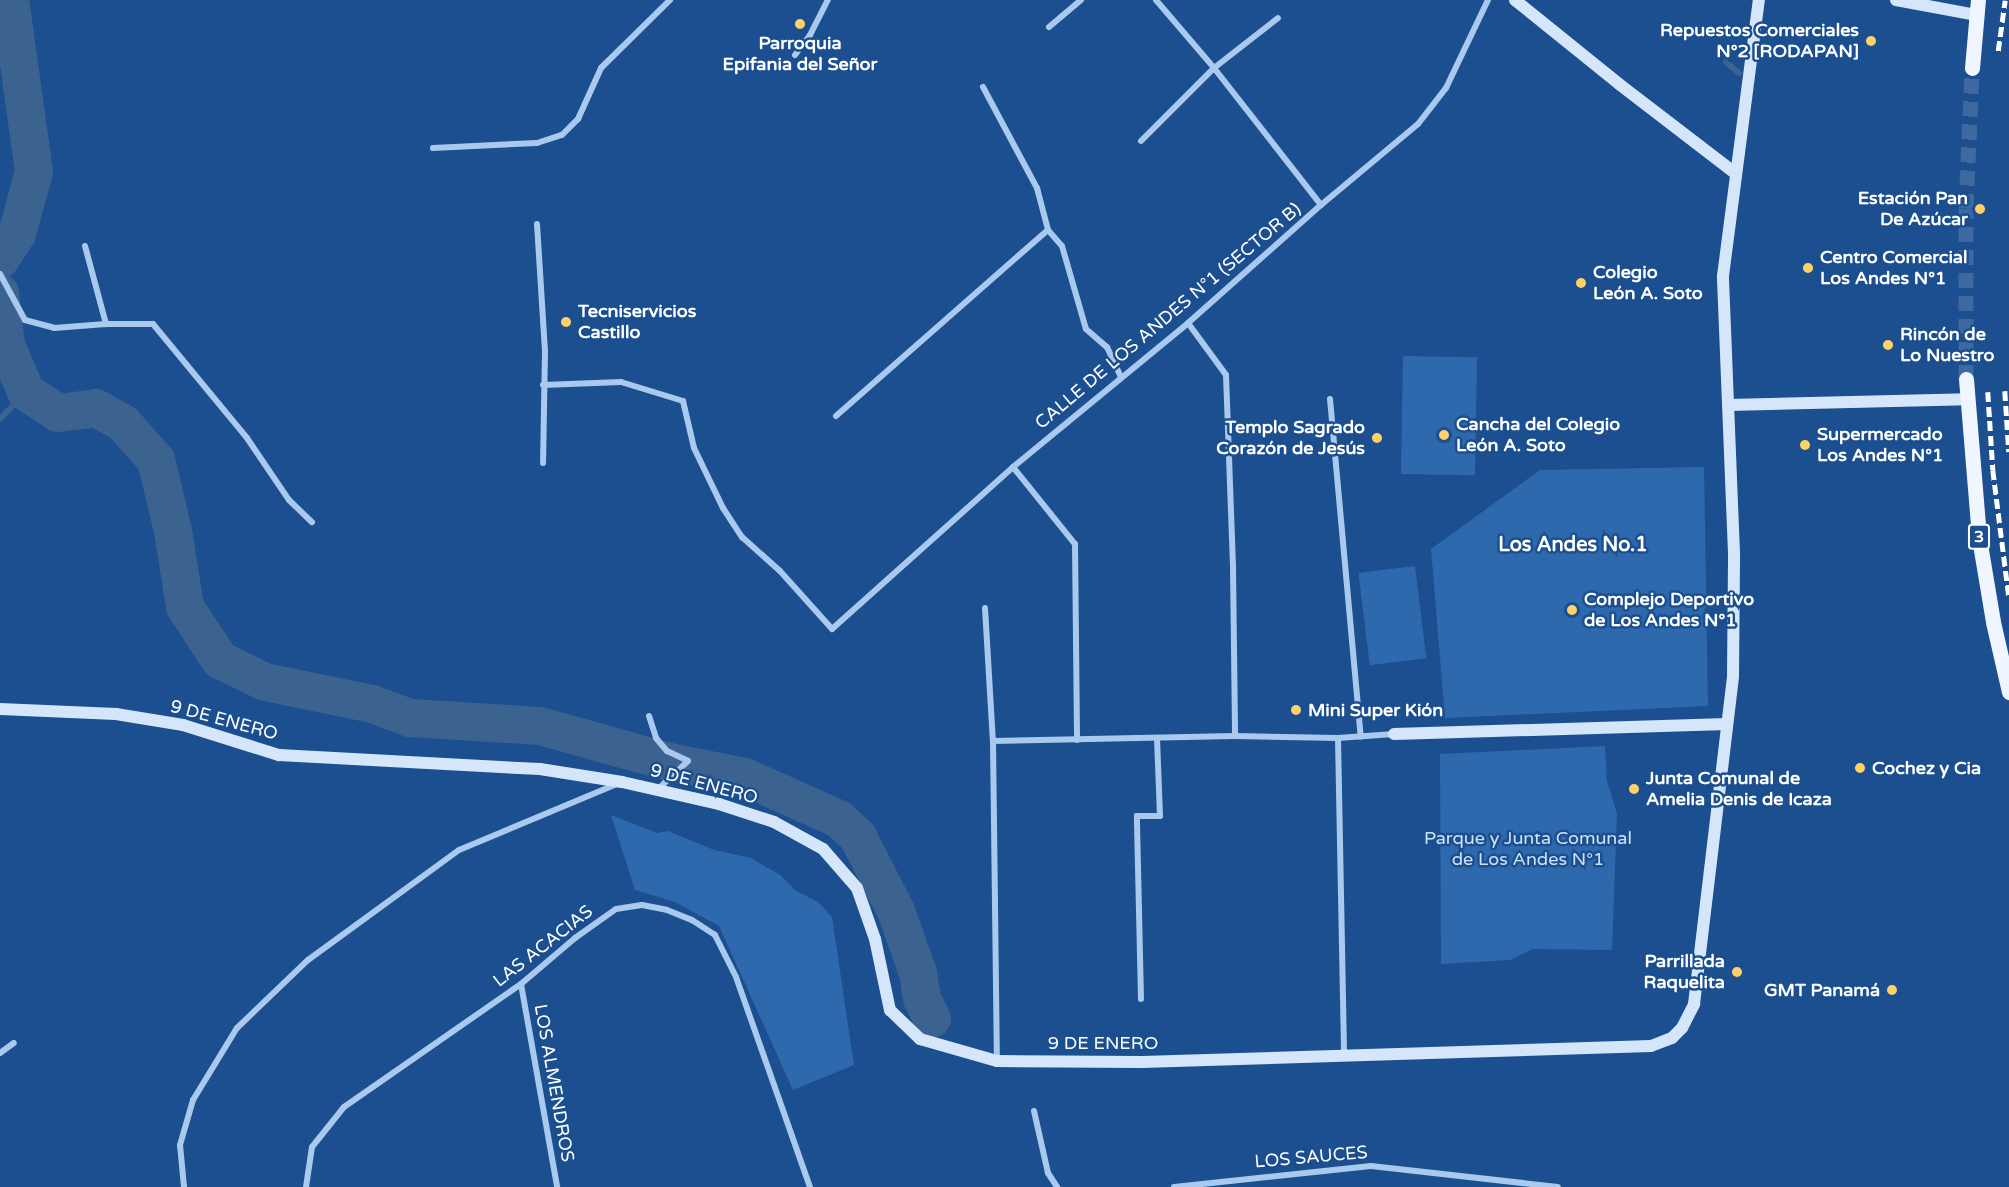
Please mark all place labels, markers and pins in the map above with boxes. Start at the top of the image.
marker: Parroquia Epifania del Señor [793,17,807,31]
place label: Repuestos Comerciales N°2 [RODAPAN] [1660,20,1859,63]
place label: Parroquia Epifania del Señor [723,33,877,76]
marker: Repuestos Comerciales N°2 [RODAPAN] [1864,34,1878,48]
place label: Estación Pan De Azúcar [1858,188,1968,230]
marker: Estación Pan De Azúcar [1973,202,1987,216]
place label: Centro Comercial Los Andes N°1 [1820,247,1967,290]
marker: Centro Comercial Los Andes N°1 [1801,261,1815,275]
place label: Colegio León A. Soto [1593,262,1703,304]
marker: Colegio León A. Soto [1574,276,1588,290]
place label: Tecniservicios Castillo [578,301,696,344]
marker: Tecniservicios Castillo [559,315,573,329]
place label: Rincón de Lo Nuestro [1900,324,1994,366]
marker: Rincón de Lo Nuestro [1881,338,1895,352]
place label: Cancha del Colegio León A. Soto [1456,414,1620,456]
place label: Templo Sagrado Corazón de Jesús [1216,417,1365,460]
place label: Supermercado Los Andes N°1 [1817,424,1943,466]
marker: Cancha del Colegio León A. Soto [1437,428,1451,442]
marker: Templo Sagrado Corazón de Jesús [1370,431,1384,445]
marker: Supermercado Los Andes N°1 [1798,438,1812,452]
place label: Complejo Deportivo de Los Andes N°1 [1584,589,1754,632]
marker: Complejo Deportivo de Los Andes N°1 [1565,603,1579,617]
place label: Mini Super Kión [1308,699,1443,721]
marker: Mini Super Kión [1289,703,1303,717]
place label: Cochez y Cia [1872,757,1981,779]
marker: Cochez y Cia [1853,761,1867,775]
place label: Junta Comunal de Amelia Denis de Icaza [1646,768,1832,810]
marker: Junta Comunal de Amelia Denis de Icaza [1627,782,1641,796]
place label: Parrillada Raquelita [1644,951,1725,994]
marker: Parrillada Raquelita [1730,965,1744,979]
place label: GMT Panamá [1764,979,1880,1001]
marker: GMT Panamá [1885,983,1899,997]

